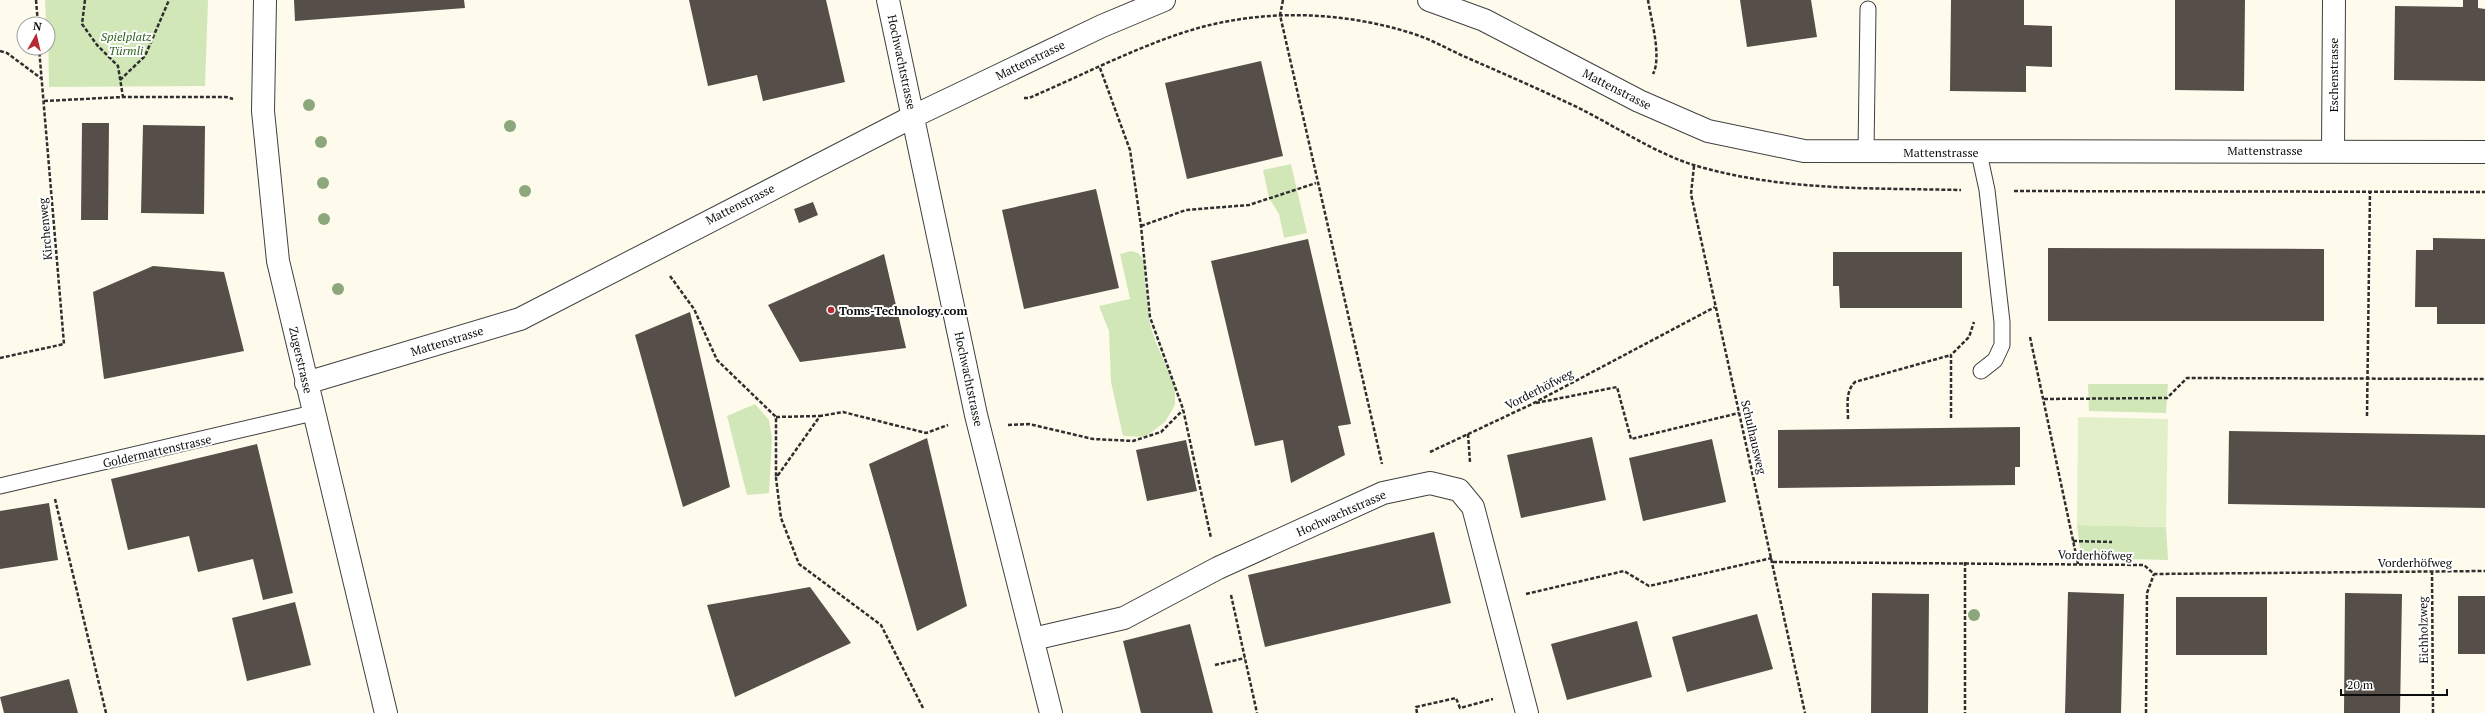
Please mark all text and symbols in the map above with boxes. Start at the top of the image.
street label: Hochwachtstrasse [885,13,919,111]
north arrow [16,16,56,56]
text: N [32,19,43,34]
park label: Spielplatz Türmli [101,29,152,58]
street label: Mattenstrasse [993,37,1067,83]
street label: Eschenstrasse [2326,38,2341,112]
street label: Mattenstrasse [1580,65,1654,113]
street label: Mattenstrasse [2227,143,2303,158]
street label: Mattenstrasse [1903,145,1979,160]
street label: Mattenstrasse [703,180,777,228]
street label: Kirchenweg [35,196,55,261]
place label: Toms-Technology.com [839,303,968,318]
marker: Toms-Technology.com [826,305,836,315]
street label: Mattenstrasse [409,323,485,359]
street label: Zugerstrasse [286,325,316,395]
street label: Hochwachtstrasse [952,330,986,428]
street label: Vorderhöfweg [1502,365,1576,413]
street label: Schulhausweg [1738,398,1770,476]
street label: Goldermattenstrasse [101,431,213,471]
street label: Hochwachtstrasse [1294,486,1388,540]
street label: Vorderhöfweg [2058,547,2133,563]
street label: Vorderhöfweg [2378,555,2453,570]
street label: Eichholzweg [2415,596,2431,664]
scale bar [2341,671,2447,697]
text: 20 m [2347,677,2374,692]

